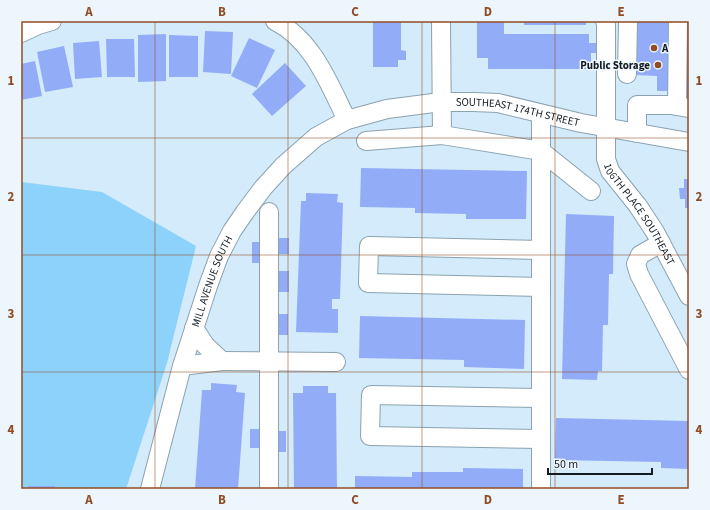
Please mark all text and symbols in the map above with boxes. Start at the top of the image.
text: A [84,3,93,21]
text: B [218,3,226,21]
text: C [351,3,359,21]
text: D [484,3,492,21]
text: E [617,3,625,21]
place label: A [661,41,669,56]
marker: A [649,43,659,53]
place label: Public Storage [580,58,650,73]
marker: Public Storage [653,60,663,70]
text: 1 [8,72,15,90]
text: 1 [696,72,703,90]
street label: SOUTHEAST 174TH STREET [456,95,581,130]
street label: 106TH PLACE SOUTHEAST [600,161,678,268]
text: 2 [8,188,15,206]
text: 2 [696,188,703,206]
street label: MILL AVENUE SOUTH [188,233,236,329]
text: 3 [8,305,15,323]
text: 3 [696,305,703,323]
text: 4 [8,421,15,439]
text: 4 [696,421,703,439]
scale bar [548,450,652,476]
text: 50 m [554,456,578,473]
text: A [84,491,93,509]
text: B [218,491,226,509]
text: C [351,491,359,509]
text: D [484,491,492,509]
text: E [617,491,625,509]

